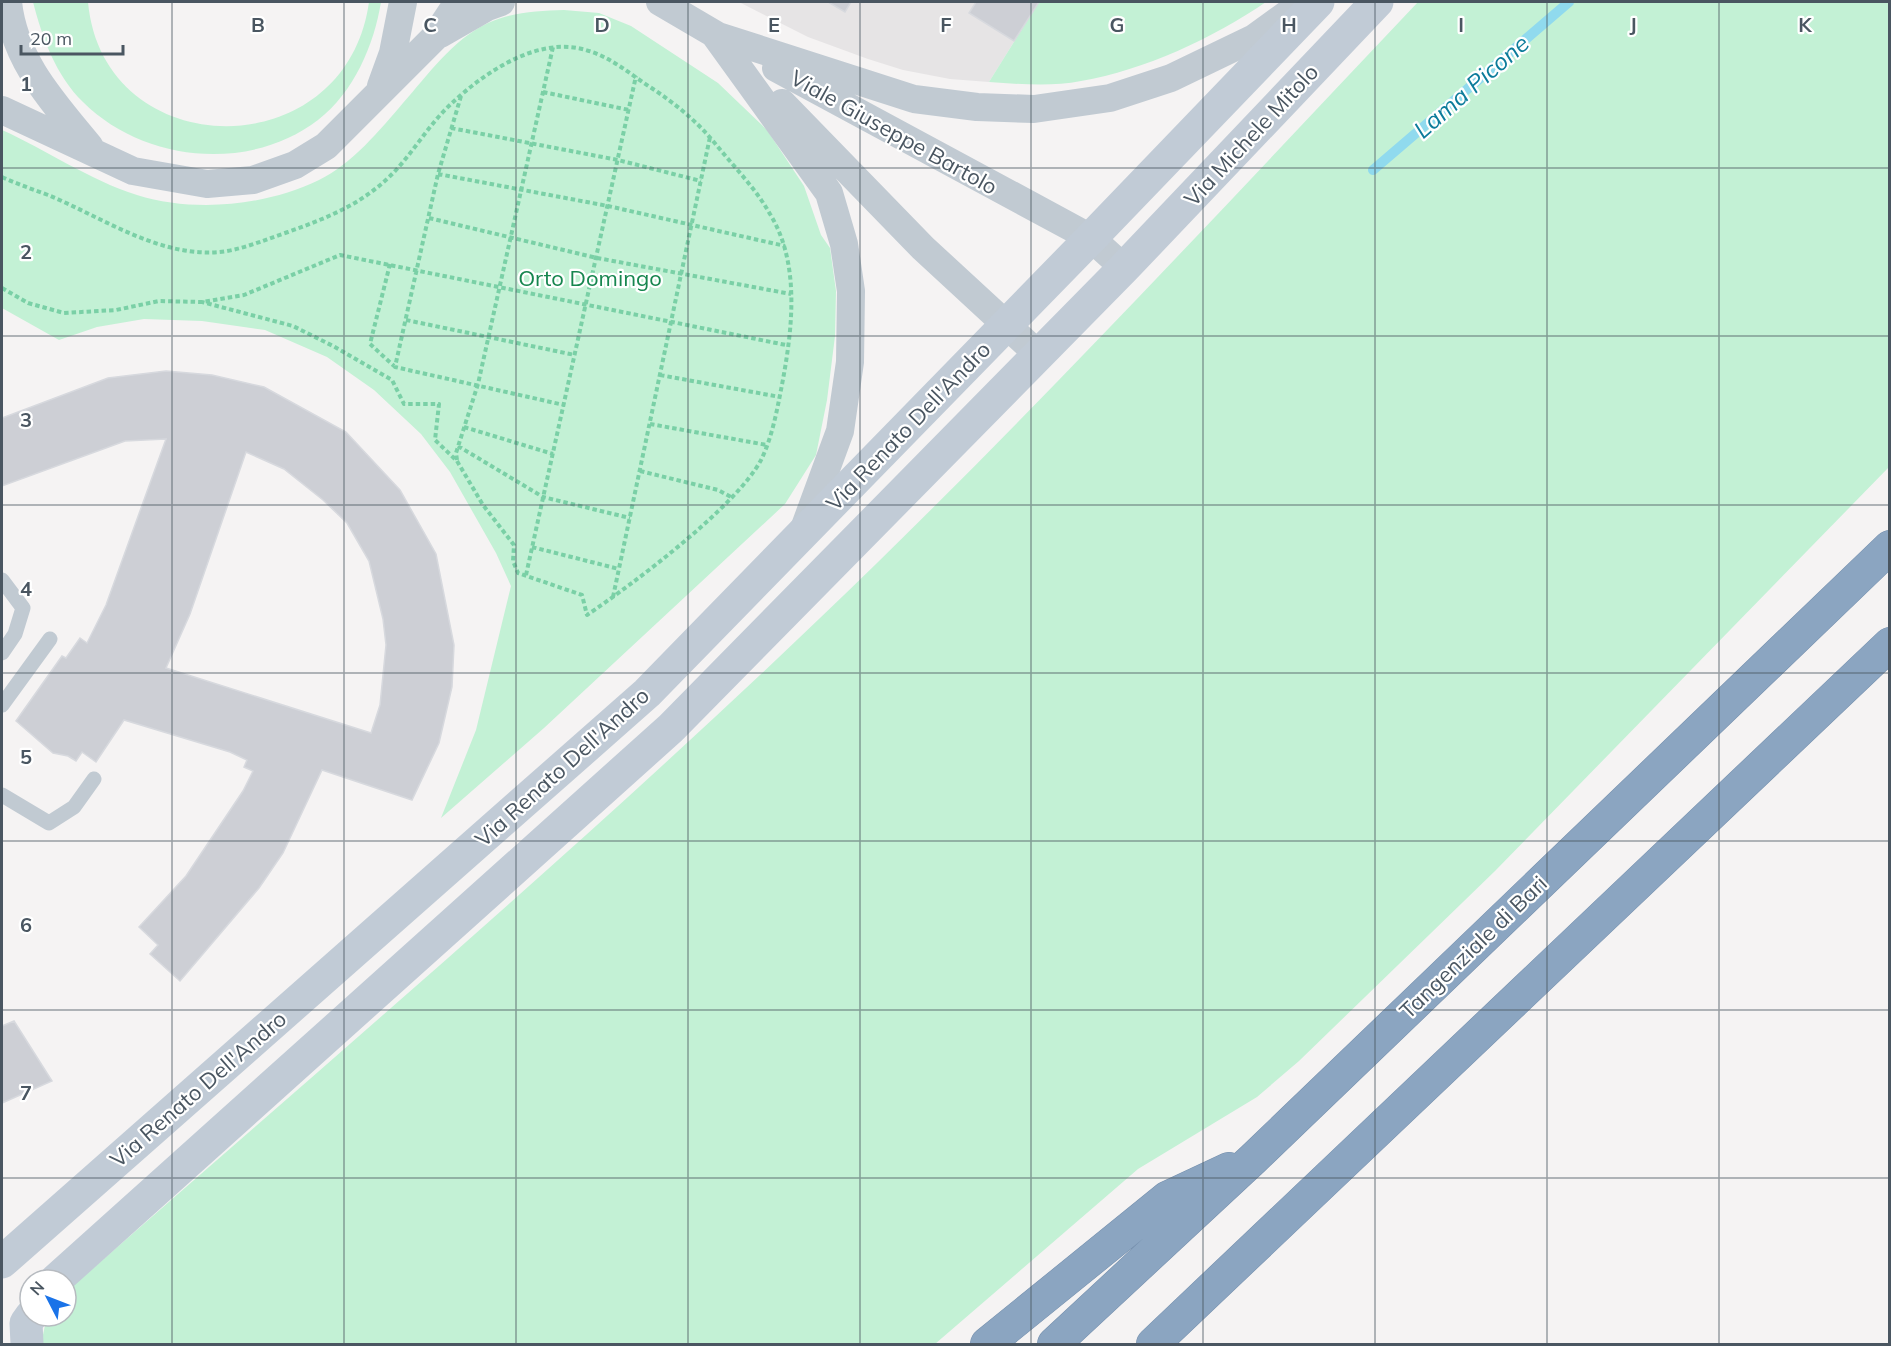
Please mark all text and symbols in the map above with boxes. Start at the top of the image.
text: B [251,12,265,37]
text: C [423,12,437,37]
text: D [594,12,610,37]
text: E [768,12,780,37]
text: F [940,12,952,37]
text: G [1110,12,1124,37]
text: H [1281,12,1297,37]
text: I [1458,12,1464,37]
text: J [1629,12,1637,37]
text: K [1798,12,1812,37]
scale bar [21,18,123,56]
text: 20 m [30,27,72,50]
water label: Lama Picone [1407,28,1535,144]
street label: Via Michele Mitolo [1178,58,1324,212]
street label: Viale Giuseppe Bartolo [786,63,1002,201]
text: 1 [20,71,32,96]
text: 2 [20,239,32,264]
park label: Orto Domingo [518,264,662,292]
street label: Via Renato Dell'Andro [820,335,996,517]
text: 3 [20,407,32,432]
text: 4 [20,576,32,601]
street label: Via Renato Dell'Andro [469,681,655,853]
text: 5 [20,744,32,769]
street label: Tangenziale di Bari [1393,869,1553,1025]
text: 6 [20,912,32,937]
street label: Via Renato Dell'Andro [104,1005,292,1173]
text: 7 [20,1080,32,1105]
north arrow [18,1268,78,1328]
text: N [25,1277,48,1299]

